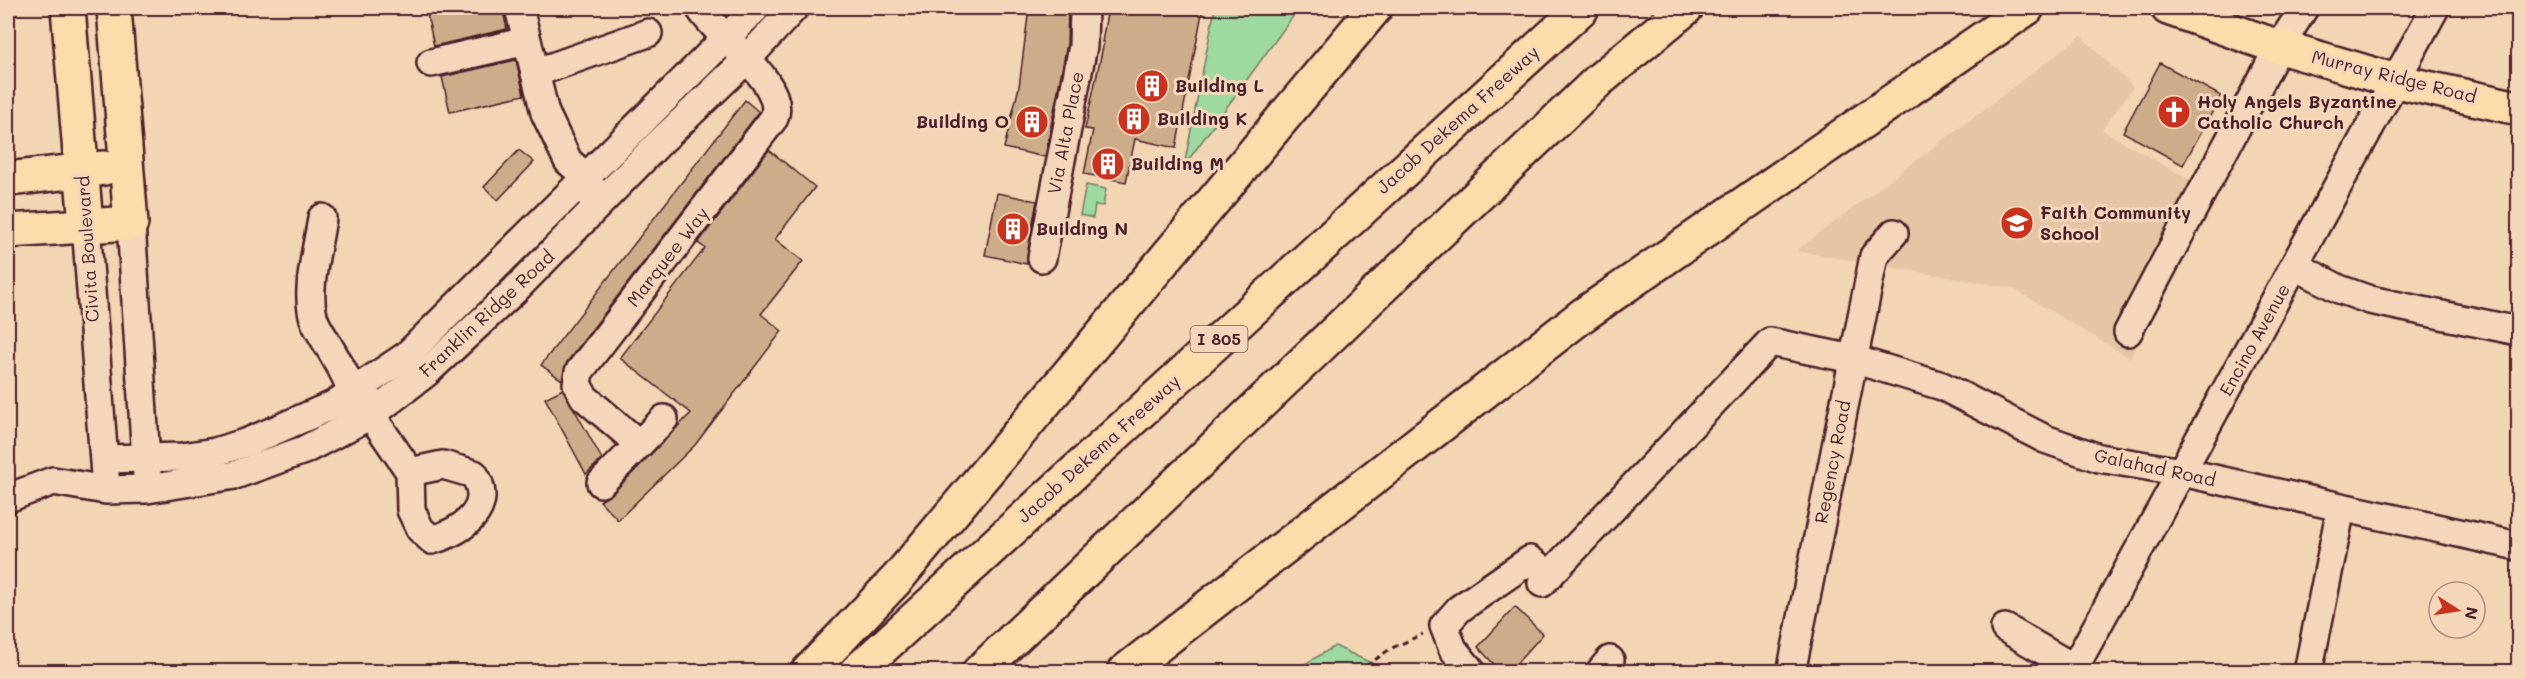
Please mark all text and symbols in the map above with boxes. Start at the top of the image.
street label: Jacob Dekema Freeway [1371,40,1544,199]
street label: Murray Ridge Road [2309,44,2479,108]
building icon: Building L [1134,68,1170,104]
street label: Via Alta Place [1041,69,1089,196]
place label: Building L [1175,73,1264,97]
place label: Holy Angels Byzantine Catholic Church [2197,89,2397,134]
church icon: Holy Angels Byzantine Catholic Church [2156,94,2192,130]
building icon: Building K [1116,101,1152,137]
building icon: Building O [1014,104,1050,140]
place label: Building K [1157,106,1247,130]
place label: Building O [916,109,1009,133]
building icon: Building M [1090,146,1126,182]
place label: Building M [1131,151,1224,175]
street label: Civita Boulevard [70,175,104,323]
place label: Faith Community School [2040,200,2191,245]
street label: Marquee Way [621,202,714,311]
school or university icon: Faith Community School [1999,205,2035,241]
building icon: Building N [995,211,1031,247]
place label: Building N [1036,216,1128,240]
street label: Franklin Ridge Road [414,244,559,382]
street label: Encino Avenue [2213,279,2295,400]
road number: I 805 [1190,326,1248,352]
street label: Jacob Dekema Freeway [1012,369,1185,528]
street label: Regency Road [1808,398,1856,525]
street label: Galahad Road [2092,442,2218,492]
north arrow [2427,580,2487,640]
text: N [2461,605,2484,621]

